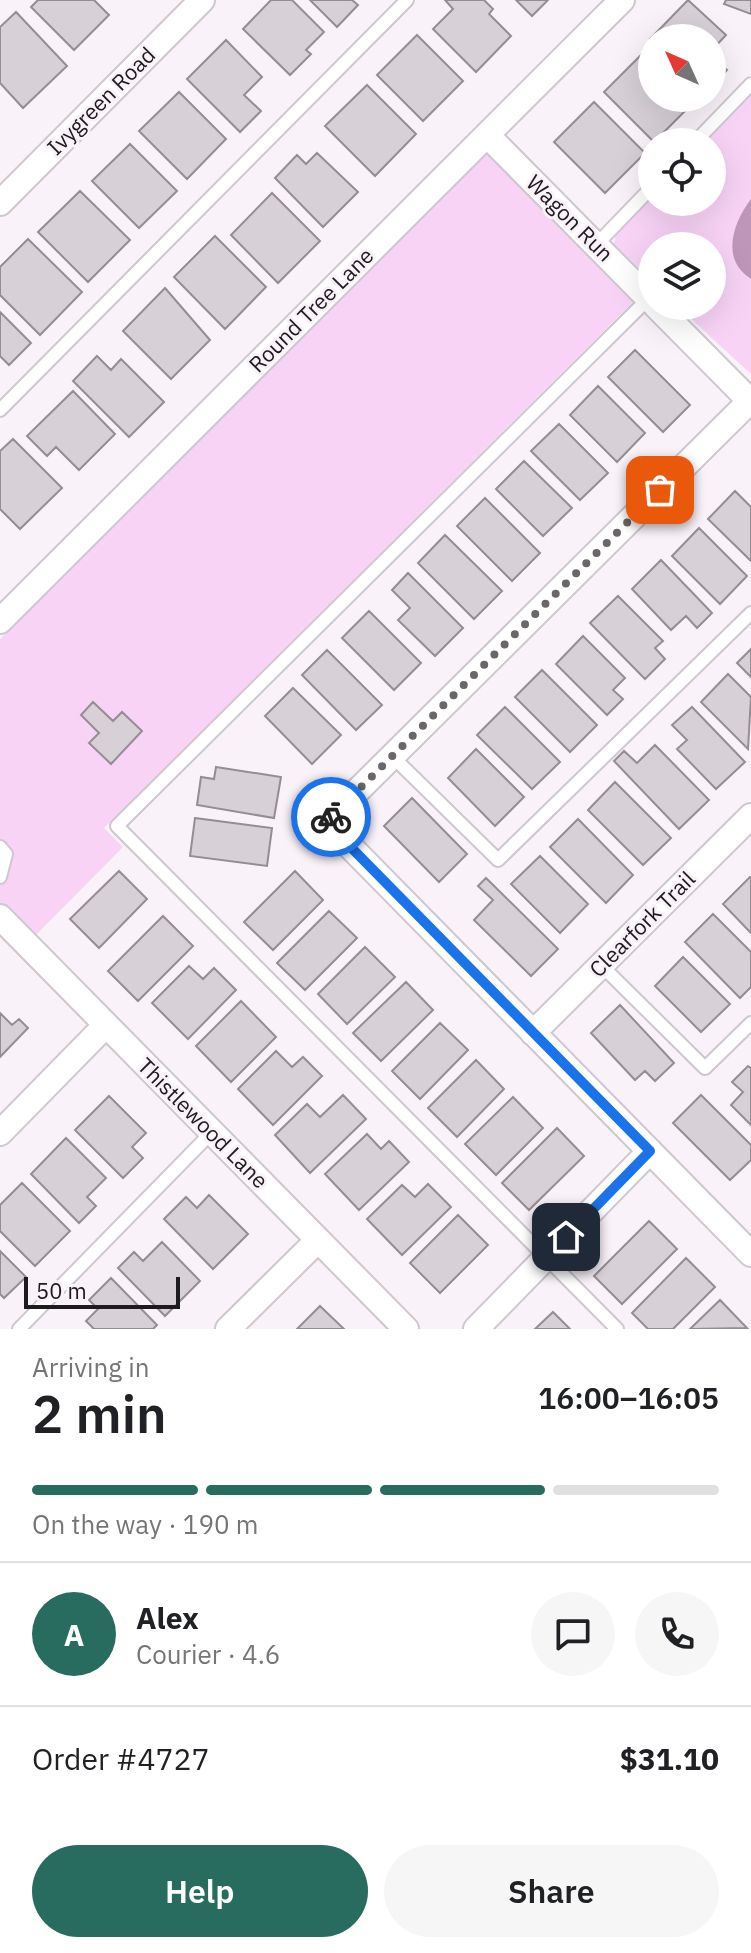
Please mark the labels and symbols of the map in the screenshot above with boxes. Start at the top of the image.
north arrow [638,24,726,112]
street label: Ivygreen Road [40,40,161,161]
street label: Wagon Run [521,168,620,267]
street label: Round Tree Lane [242,241,379,378]
pin [626,456,694,524]
courier [291,777,371,857]
street label: Clearfork Trail [582,864,701,983]
street label: Thistlewood Lane [132,1051,275,1194]
pin [532,1203,600,1271]
scale bar [24,1273,180,1309]

